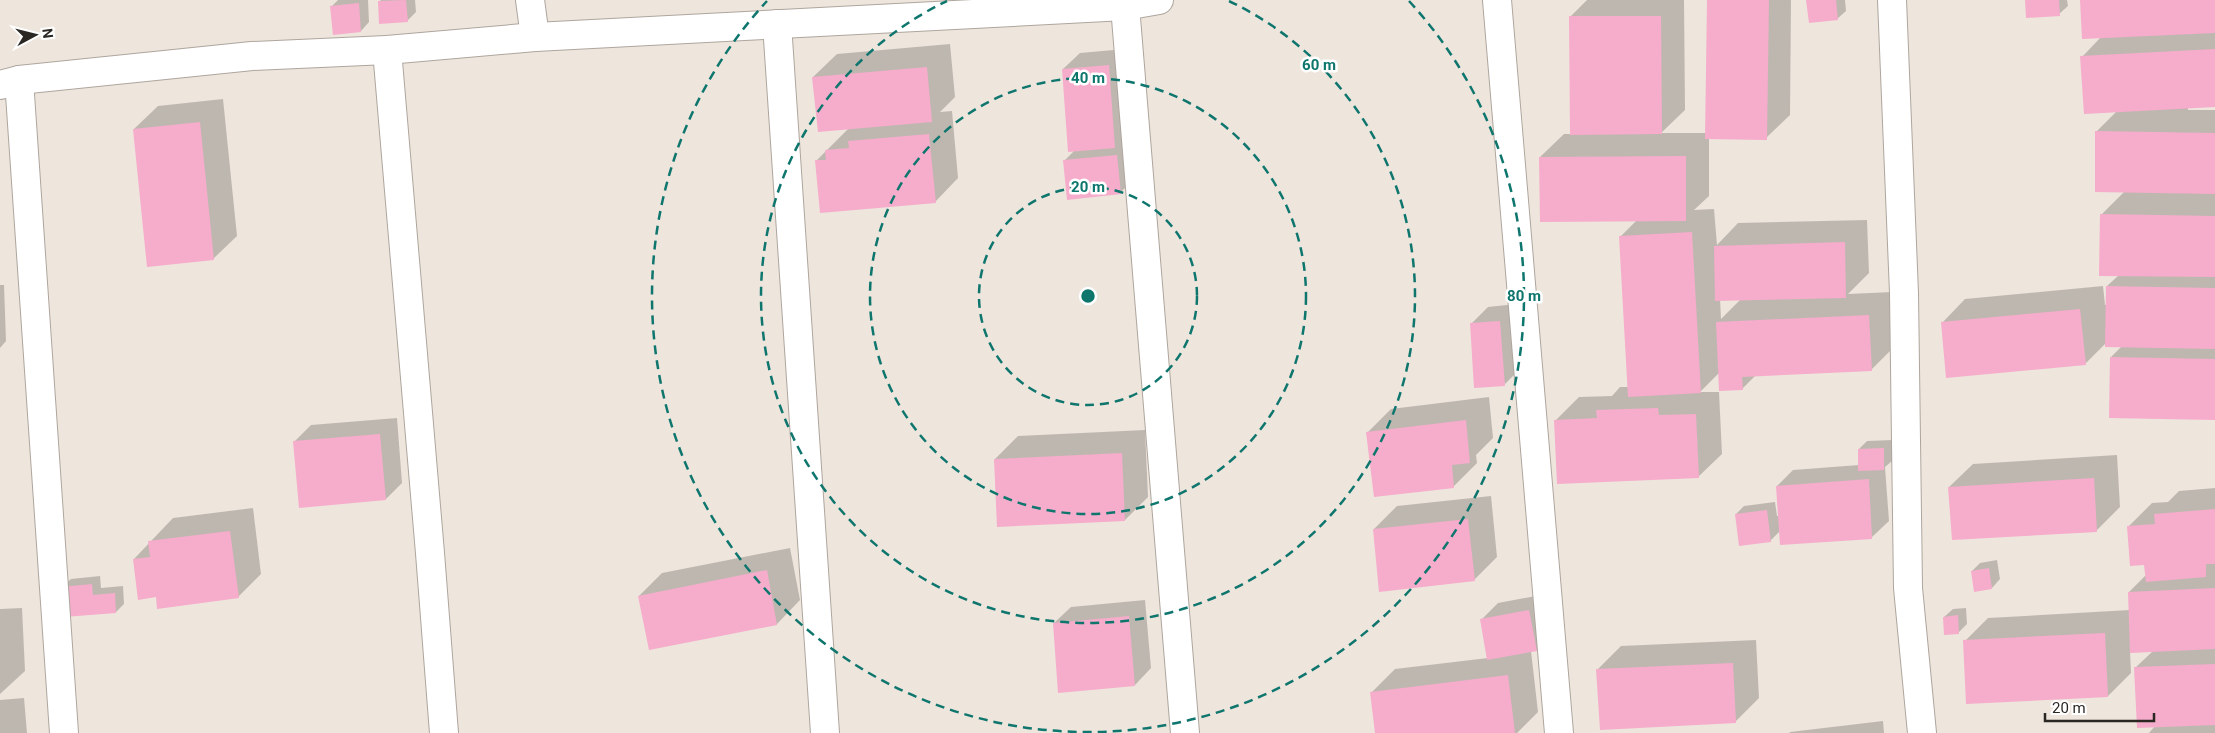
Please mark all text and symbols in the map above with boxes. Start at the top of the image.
north arrow [10,10,60,60]
text: N [39,28,56,39]
text: 60 m [1302,56,1336,74]
text: 40 m [1071,69,1105,87]
text: 20 m [1071,178,1105,196]
centre of rings [1079,287,1097,305]
text: 80 m [1507,287,1541,305]
scale bar [2045,690,2154,722]
text: 20 m [2052,699,2086,717]

